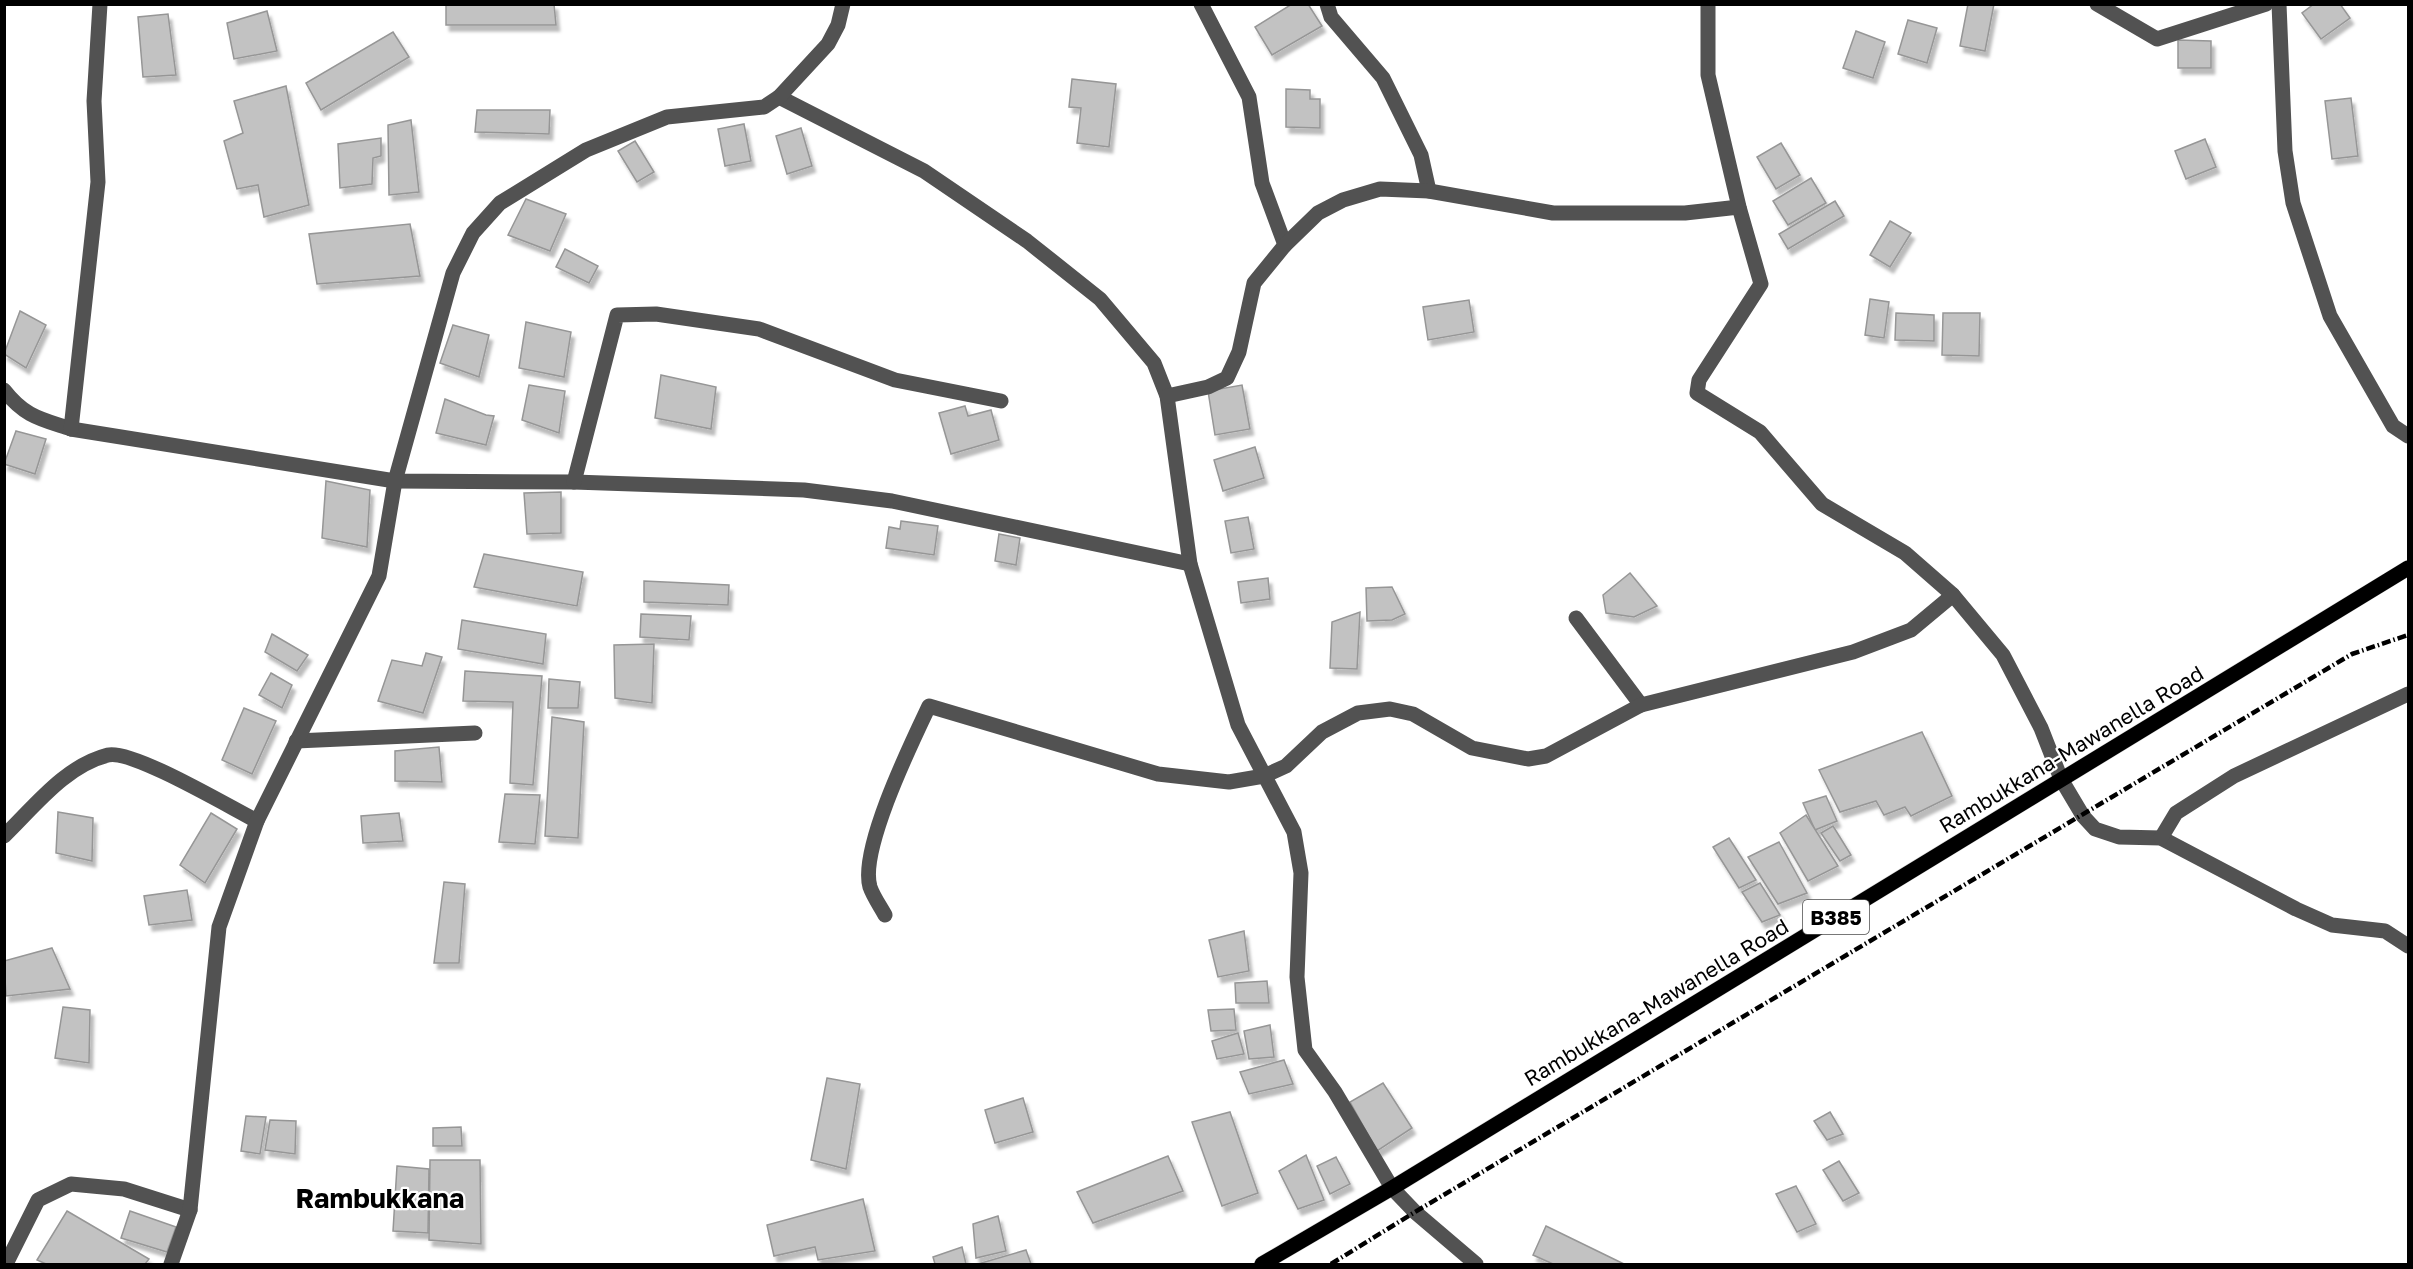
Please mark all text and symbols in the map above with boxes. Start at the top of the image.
street label: Rambukkana-Mawanella Road [1934,660,2208,838]
road number: B385 [1803,900,1869,934]
street label: Rambukkana-Mawanella Road [1519,913,1793,1091]
district label: Rambukkana [295,1182,465,1214]

